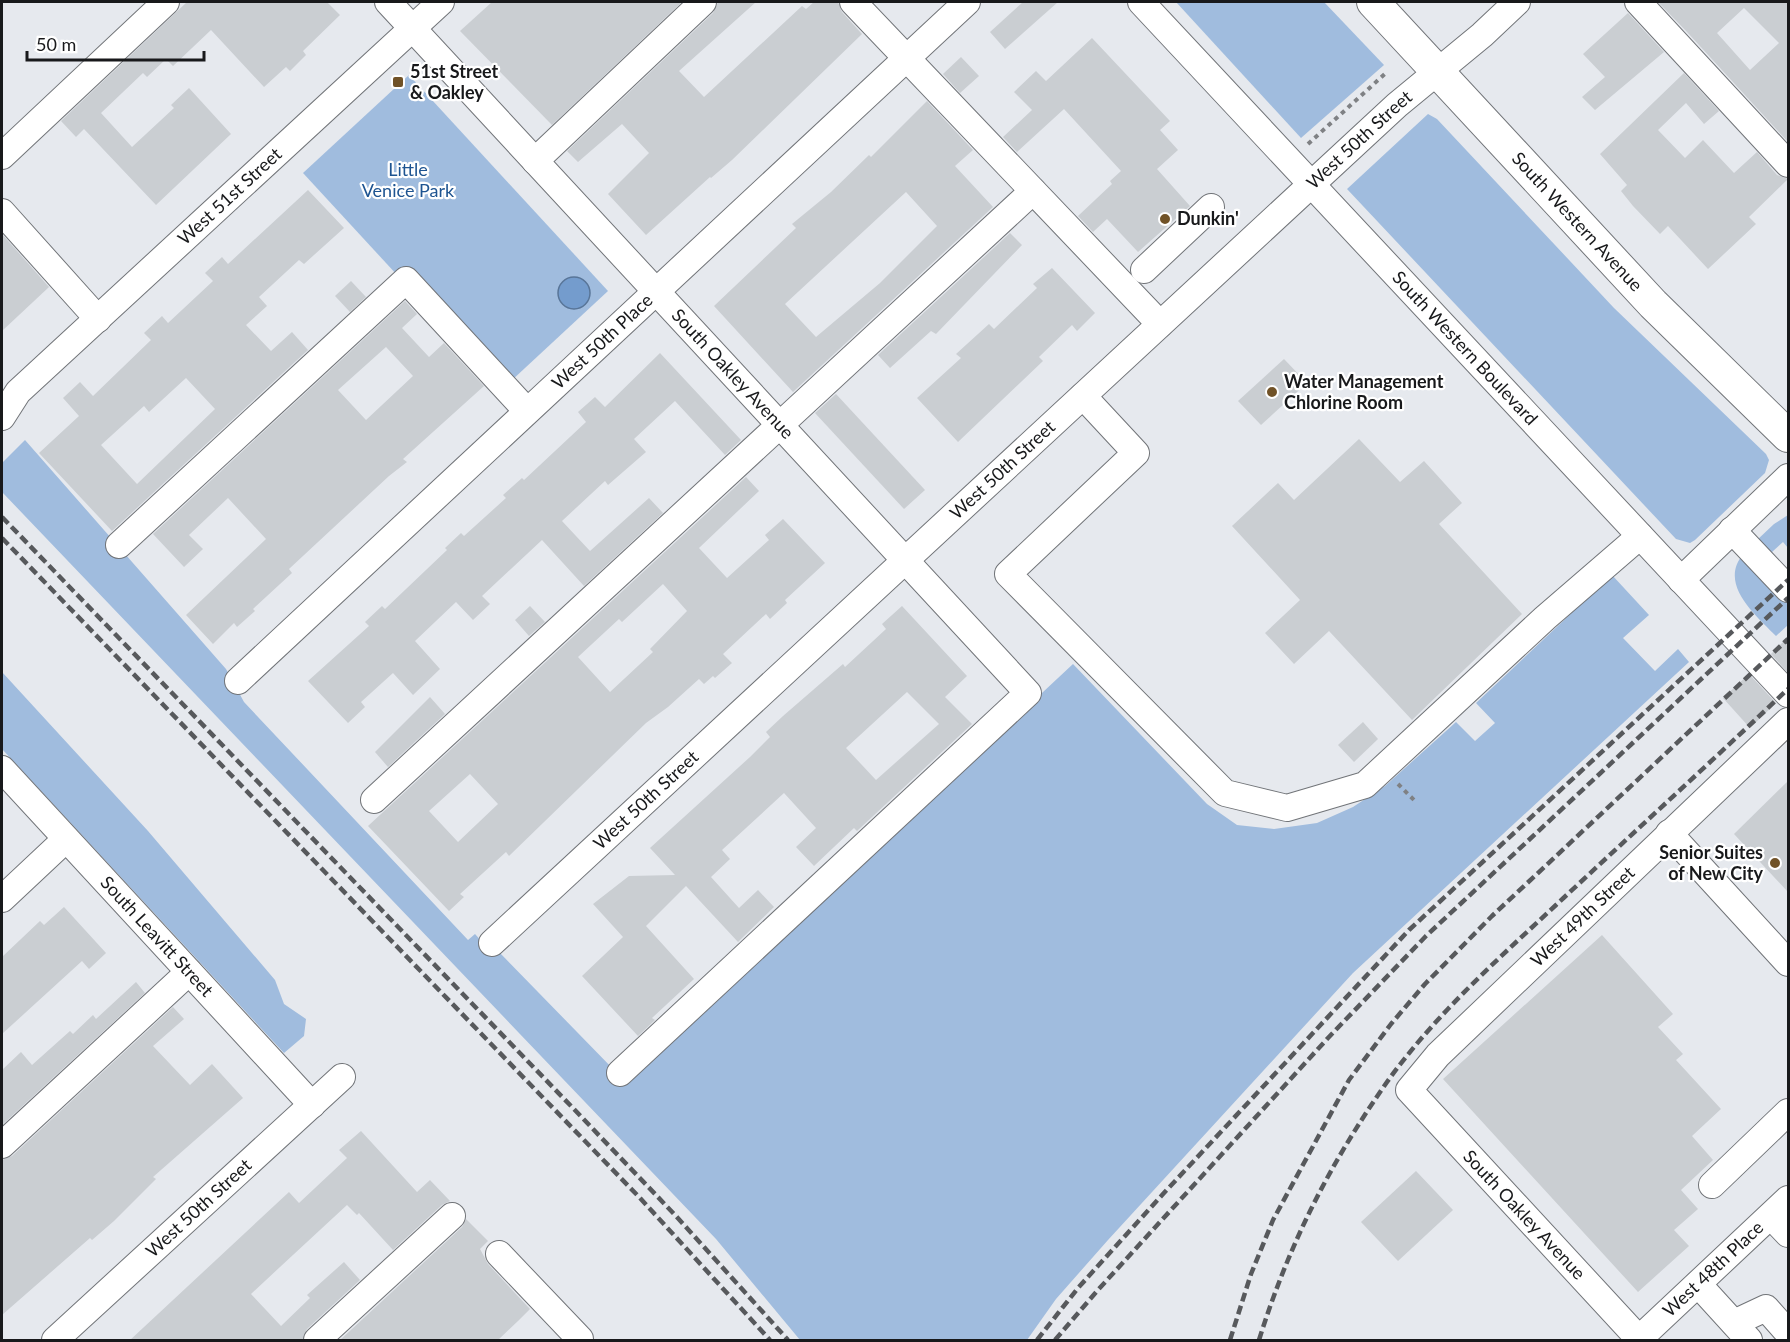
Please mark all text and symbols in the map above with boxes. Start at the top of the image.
scale bar [27,24,204,62]
text: 50 m [36,33,76,55]
place label: 51st Street & Oakley [410,60,499,103]
marker: 51st Street & Oakley [391,75,405,89]
street label: West 50th Street [1301,85,1416,193]
street label: West 51st Street [173,142,286,249]
street label: South Western Avenue [1508,147,1648,296]
park label: Little Venice Park [362,158,455,201]
place label: Dunkin' [1177,207,1239,229]
marker: Dunkin' [1158,212,1172,226]
street label: South Western Boulevard [1388,266,1543,429]
street label: West 50th Place [547,289,657,393]
street label: South Oakley Avenue [668,304,799,443]
place label: Water Management Chlorine Room [1284,370,1444,413]
marker: Water Management Chlorine Room [1265,385,1279,399]
street label: West 50th Street [945,415,1060,523]
street label: West 50th Street [588,745,703,854]
place label: Senior Suites of New City [1659,841,1763,884]
marker: Senior Suites of New City [1768,856,1782,870]
street label: West 49th Street [1526,861,1639,971]
street label: South Leavitt Street [96,871,219,1001]
street label: South Oakley Avenue [1459,1145,1591,1284]
street label: West 50th Street [141,1153,256,1261]
street label: West 48th Place [1658,1216,1768,1321]

